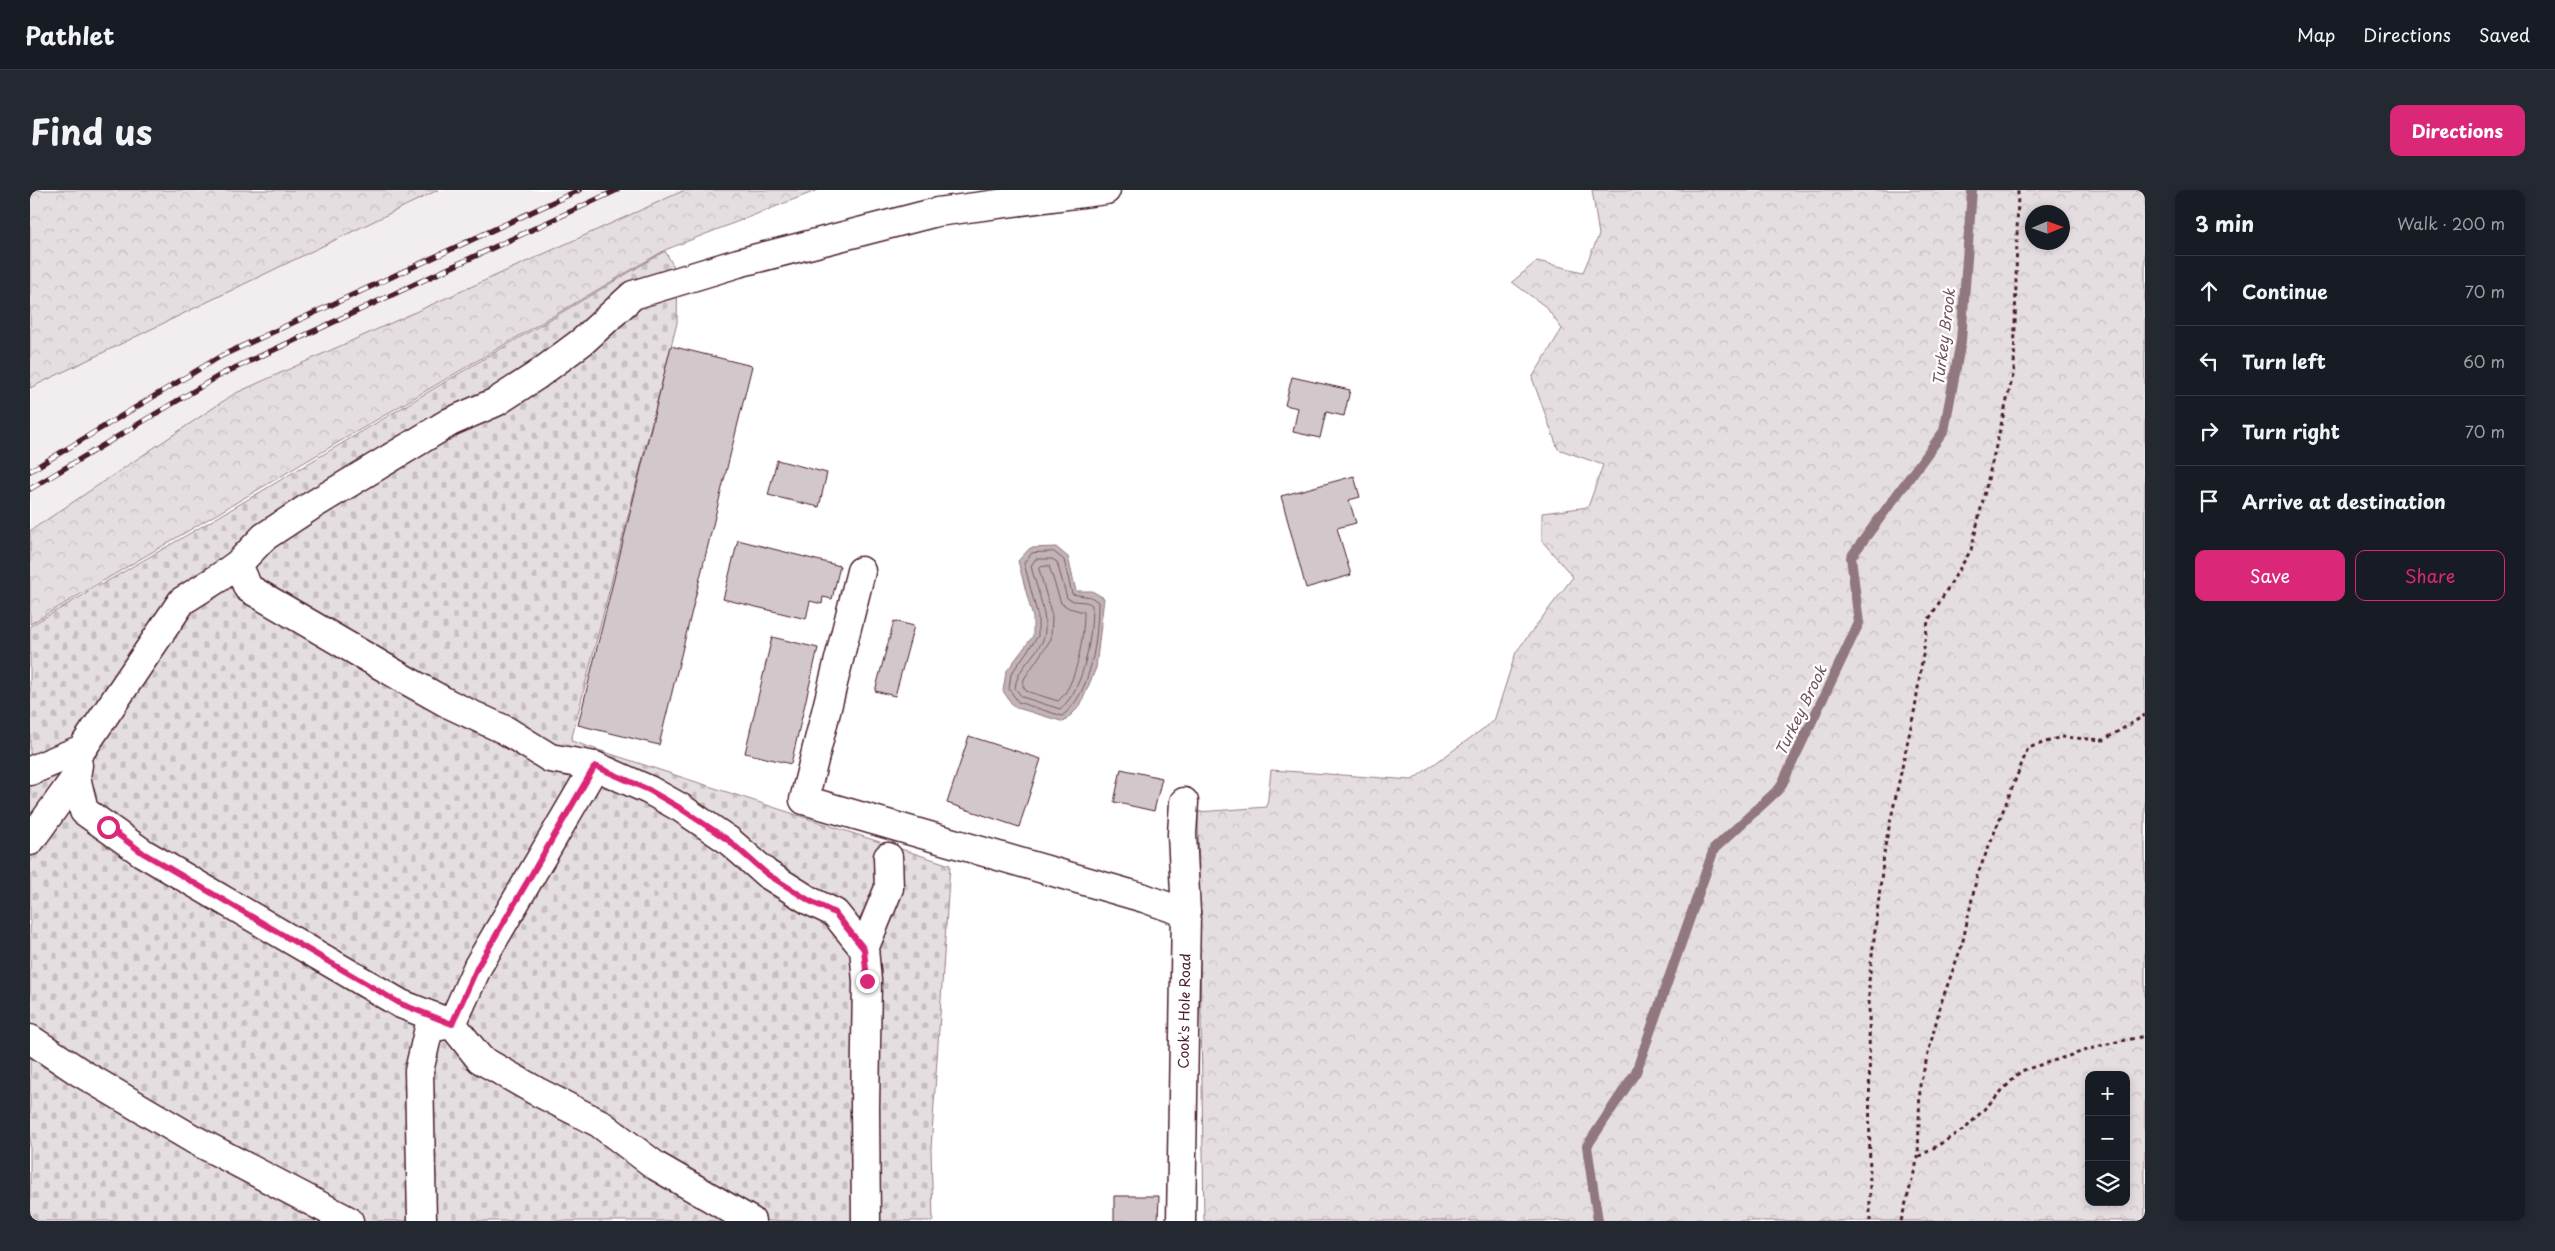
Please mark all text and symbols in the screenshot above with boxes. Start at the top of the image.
text: Pathlet [25,17,115,53]
text: Map [2297,21,2335,48]
text: Directions [2363,21,2451,48]
text: Saved [2479,21,2530,48]
text: Find us [30,104,152,157]
button: Directions [2390,105,2525,156]
north arrow [2025,205,2070,250]
text: 3 min [2195,207,2254,239]
text: Walk · 200 m [2397,211,2505,235]
icon: ahead [2195,277,2223,305]
text: Continue [2242,277,2328,305]
text: 70 m [2465,279,2505,303]
water label: Turkey Brook [1926,286,1961,387]
icon: left [2195,347,2223,375]
text: Turn left [2242,347,2326,375]
text: 60 m [2463,349,2505,373]
icon: right [2195,417,2223,445]
text: Turn right [2242,417,2340,445]
text: 70 m [2465,419,2505,443]
icon: arrive [2195,487,2223,515]
text: Arrive at destination [2242,487,2446,515]
button: Save [2195,550,2345,601]
button: Share [2355,550,2505,601]
water label: Turkey Brook [1768,660,1832,759]
route start [97,816,120,839]
street label: Cook's Hole Road [1172,953,1196,1069]
route end [856,970,879,993]
map controls [2085,1071,2130,1206]
button: + [2085,1071,2130,1116]
button: − [2085,1116,2130,1161]
button: layers [2085,1161,2130,1206]

